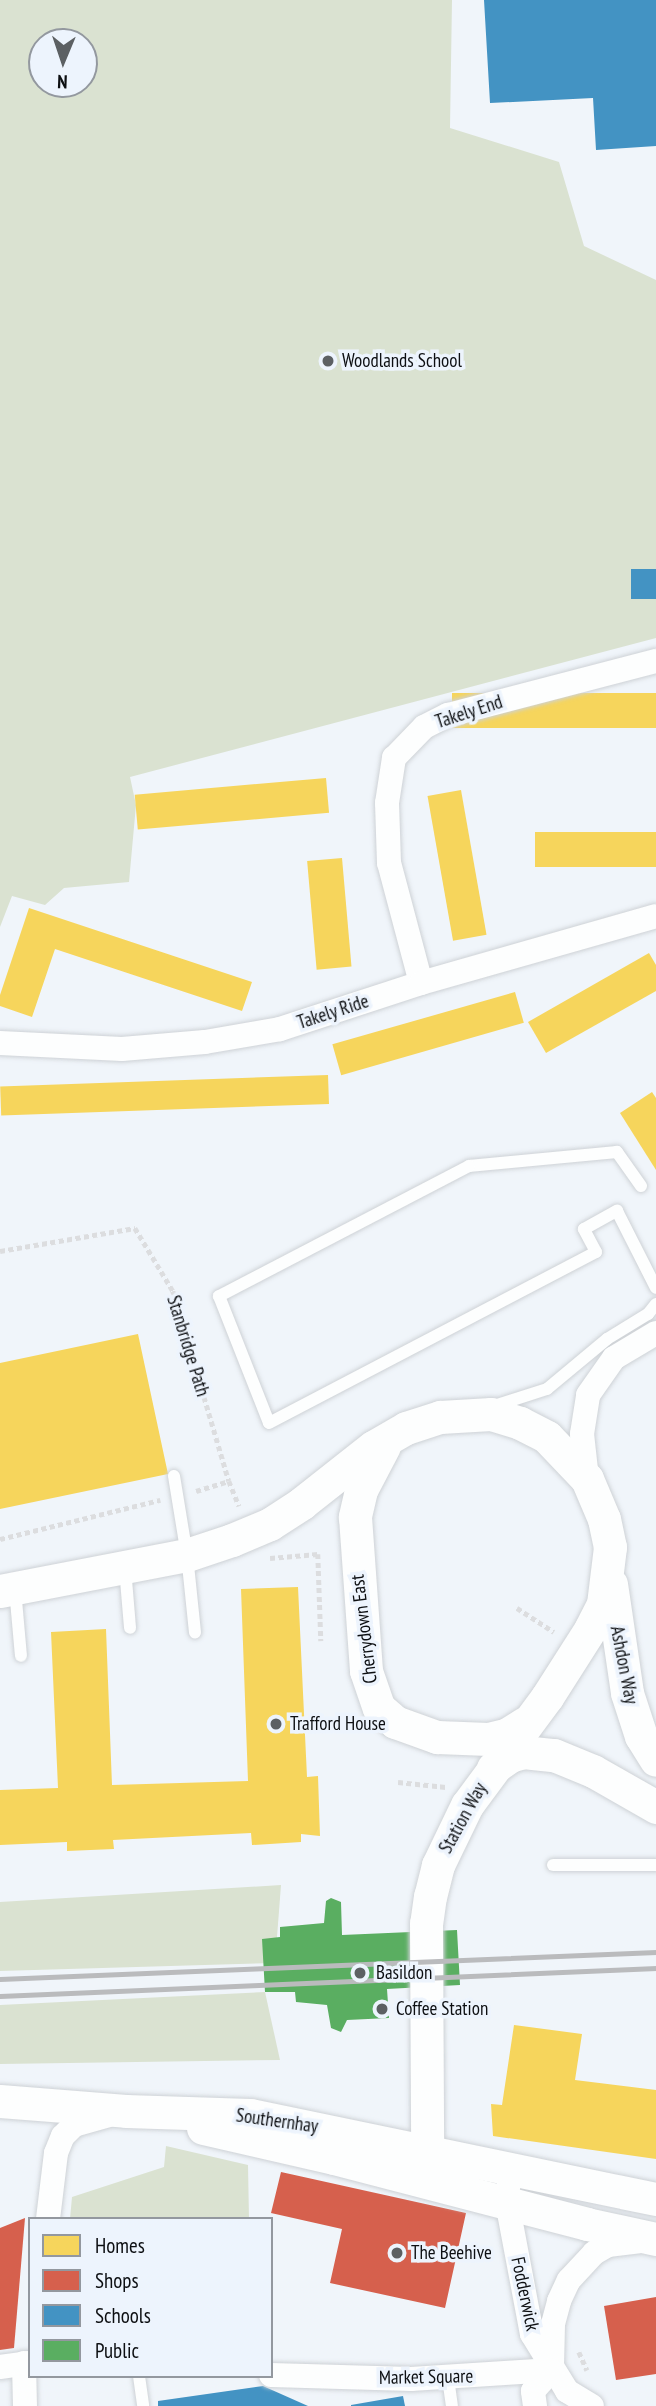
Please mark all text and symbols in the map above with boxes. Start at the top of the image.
north arrow [28,28,98,98]
text: N [57,70,68,94]
place label: Woodlands School [342,350,462,372]
marker: Woodlands School [320,353,336,369]
street label: Takely End [432,690,506,734]
street label: Takely Ride [294,990,372,1034]
street label: Stanbridge Path [162,1293,214,1399]
street label: Cherrydown East [346,1573,382,1685]
street label: Ashdon Way [605,1624,643,1706]
place label: Trafford House [290,1713,386,1735]
marker: Trafford House [268,1716,284,1732]
street label: Station Way [434,1778,492,1858]
place label: Basildon [376,1962,432,1984]
marker: Basildon [350,1963,370,1983]
place label: Coffee Station [396,1998,488,2020]
marker: Coffee Station [374,2001,390,2017]
street label: Southernhay [234,2104,320,2138]
legend [28,2217,273,2378]
text: Homes [95,2232,145,2259]
place label: The Beehive [411,2242,492,2264]
marker: The Beehive [389,2245,405,2261]
street label: Fodderwick [506,2255,544,2333]
text: Shops [95,2267,139,2294]
text: Schools [95,2302,151,2329]
text: Public [95,2337,139,2364]
street label: Market Square [379,2365,473,2389]

